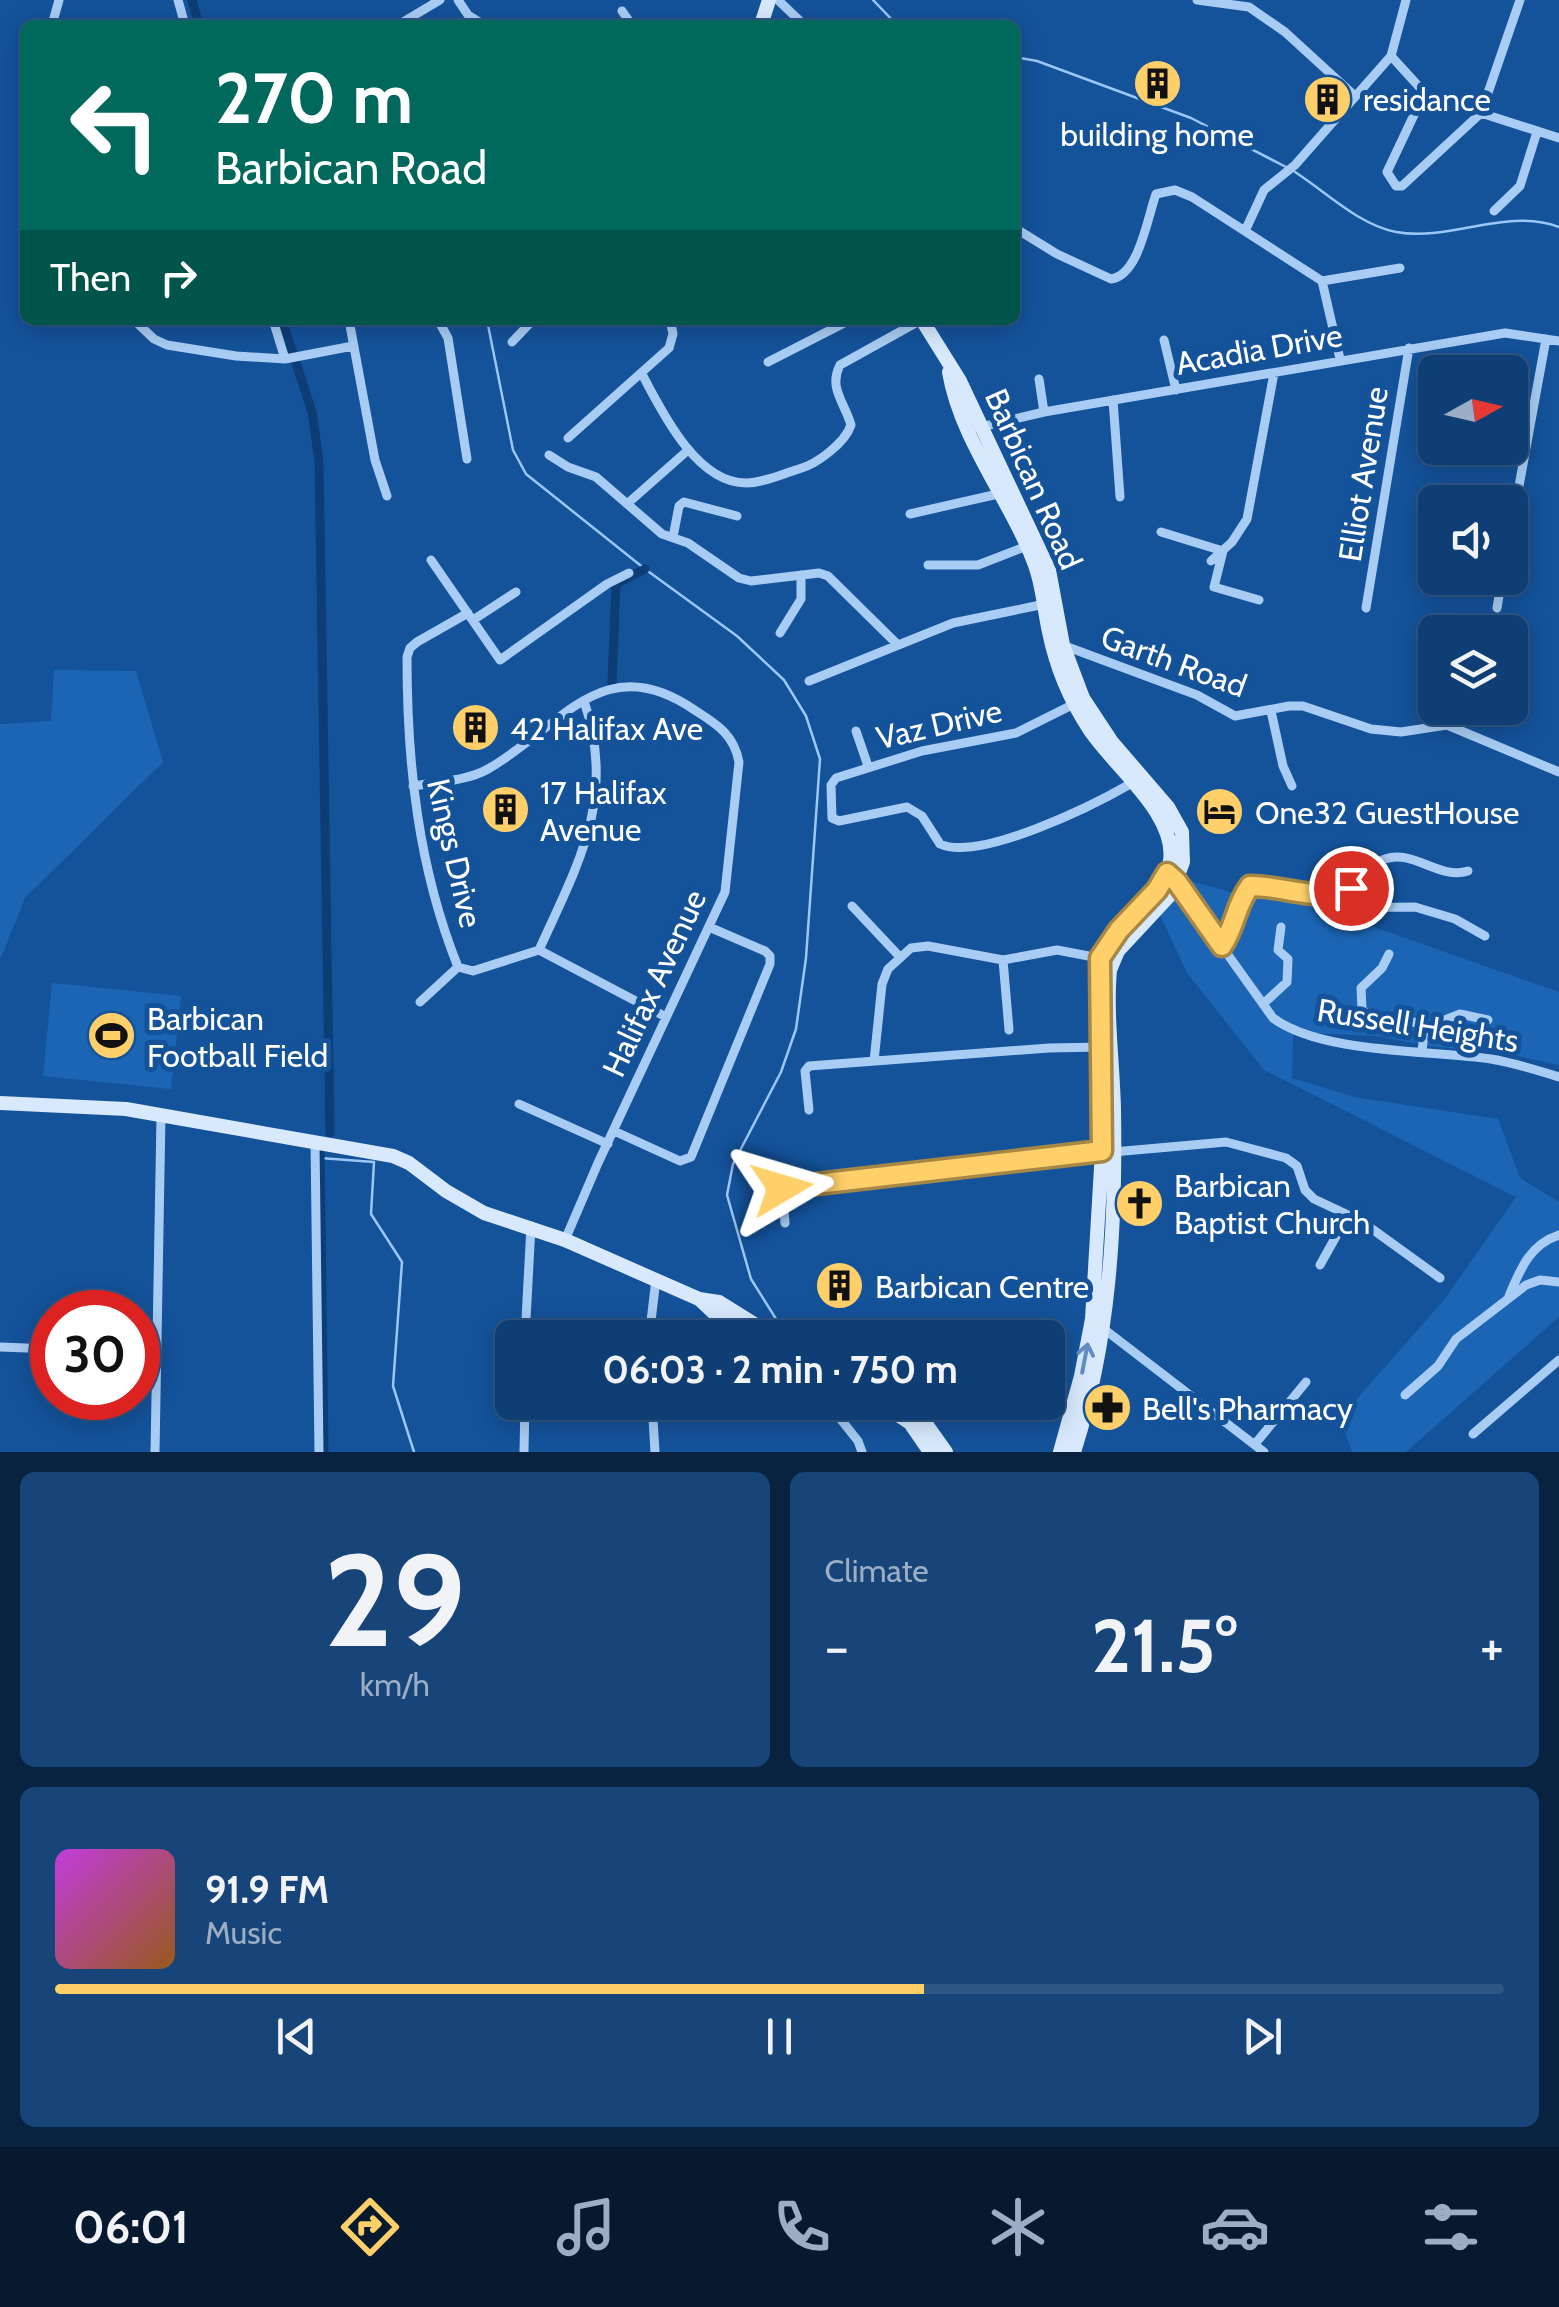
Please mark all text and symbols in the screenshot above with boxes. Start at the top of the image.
text: 270 m [215,55,413,141]
building icon: building home [1131,58,1183,110]
icon: left [50,60,180,190]
building icon: residance [1302,73,1354,125]
place label: residance [1363,80,1491,119]
place label: building home [1060,115,1254,154]
text: Barbican Road [215,141,487,195]
icon: right [151,250,206,305]
text: Then [50,254,131,301]
street label: Acadia Drive [1173,315,1345,383]
north arrow [1418,355,1528,465]
map controls [1418,355,1528,725]
street label: Barbican Road [977,383,1091,575]
street label: Elliot Avenue [1330,384,1396,564]
button: sound [1418,485,1528,595]
button: layers [1418,615,1528,725]
street label: Garth Road [1096,617,1252,705]
street label: Vaz Drive [872,691,1006,757]
building icon: 42 Halifax Ave [449,702,501,754]
place label: 42 Halifax Ave [510,709,703,748]
place label: 17 Halifax Avenue [540,773,667,849]
street label: Kings Drive [419,775,491,931]
building icon: 17 Halifax Avenue [479,784,531,836]
hotel icon: One32 GuestHouse [1194,786,1246,838]
place label: One32 GuestHouse [1255,793,1519,832]
pin [1309,846,1394,931]
icon: arrive [1324,861,1379,916]
street label: Halifax Avenue [594,883,714,1083]
street label: Russell Heights [1315,990,1521,1060]
place label: Barbican Football Field [147,999,328,1075]
sports icon: Barbican Football Field [86,1010,138,1062]
position arrow [730,1136,834,1240]
place label: Barbican Baptist Church [1174,1166,1370,1242]
church icon: Barbican Baptist Church [1113,1177,1165,1229]
building icon: Barbican Centre [814,1260,866,1312]
place label: Barbican Centre [875,1267,1089,1306]
speed limit sign: 30 [30,1290,160,1420]
one-way arrow [1076,1343,1095,1375]
text: 06:03 · 2 min · 750 m [602,1346,958,1393]
pharmacy icon: Bell's Pharmacy [1081,1382,1133,1434]
place label: Bell's Pharmacy [1142,1389,1353,1428]
text: 29 [324,1521,466,1679]
text: Climate [825,1551,929,1590]
text: 21.5° [1091,1600,1237,1691]
text: − [825,1613,849,1680]
text: + [1480,1613,1504,1680]
text: km/h [360,1665,430,1704]
text: 91.9 FM [205,1866,329,1913]
text: Music [205,1913,282,1952]
icon: previous [269,2009,324,2064]
icon: pause [752,2009,807,2064]
icon: next [1235,2009,1290,2064]
icon: directions [335,2192,405,2262]
icon: music [551,2192,621,2262]
icon: phone [767,2192,837,2262]
icon: climate [983,2192,1053,2262]
icon: car [1200,2192,1270,2262]
icon: filters [1416,2192,1486,2262]
text: 06:01 [73,2200,189,2254]

